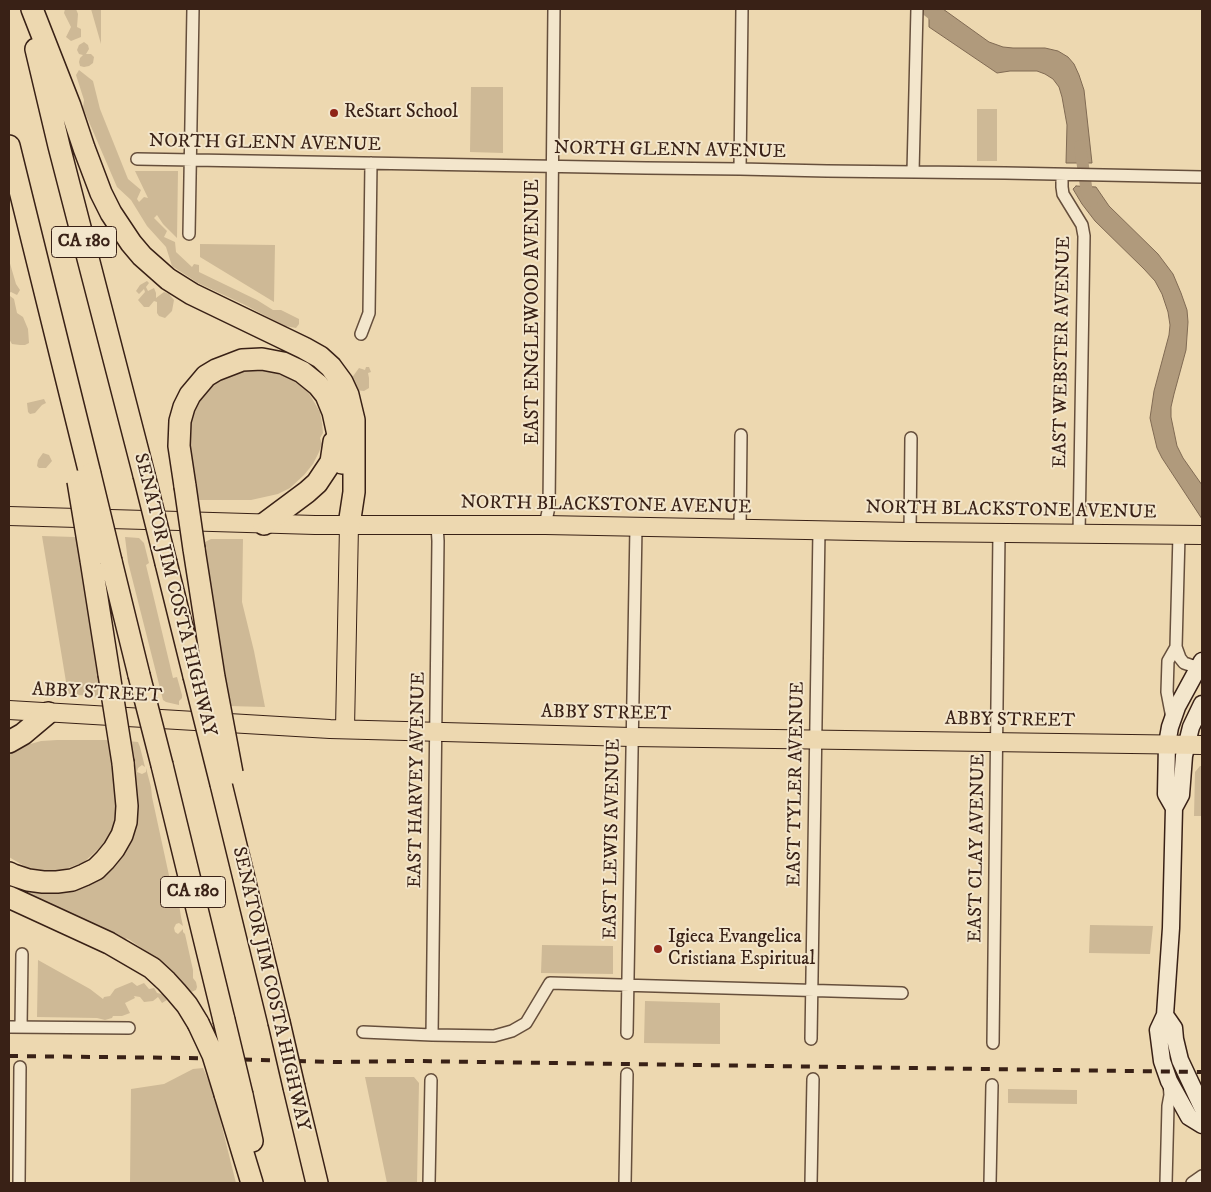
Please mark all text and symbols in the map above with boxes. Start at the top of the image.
place label: ReStart School [344,102,458,124]
marker: ReStart School [328,107,340,119]
street label: NORTH GLENN AVENUE [149,131,381,157]
street label: NORTH GLENN AVENUE [554,138,786,164]
street label: EAST ENGLEWOOD AVENUE [523,179,545,445]
road number: CA 180 [52,226,116,258]
street label: EAST WEBSTER AVENUE [1050,236,1076,468]
street label: SENATOR JIM COSTA HIGHWAY [128,451,220,739]
street label: NORTH BLACKSTONE AVENUE [460,492,752,520]
street label: NORTH BLACKSTONE AVENUE [865,497,1157,525]
street label: EAST HARVEY AVENUE [405,672,431,888]
street label: ABBY STREET [31,679,163,709]
street label: EAST TYLER AVENUE [784,681,810,887]
street label: ABBY STREET [541,701,671,727]
street label: ABBY STREET [945,708,1075,734]
street label: EAST LEWIS AVENUE [600,738,626,940]
street label: EAST CLAY AVENUE [965,753,991,943]
street label: SENATOR JIM COSTA HIGHWAY [226,845,314,1133]
road number: CA 180 [160,876,226,908]
place label: Igieca Evangelica Cristiana Espiritual [668,927,815,971]
marker: Igieca Evangelica Cristiana Espiritual [652,943,664,955]

